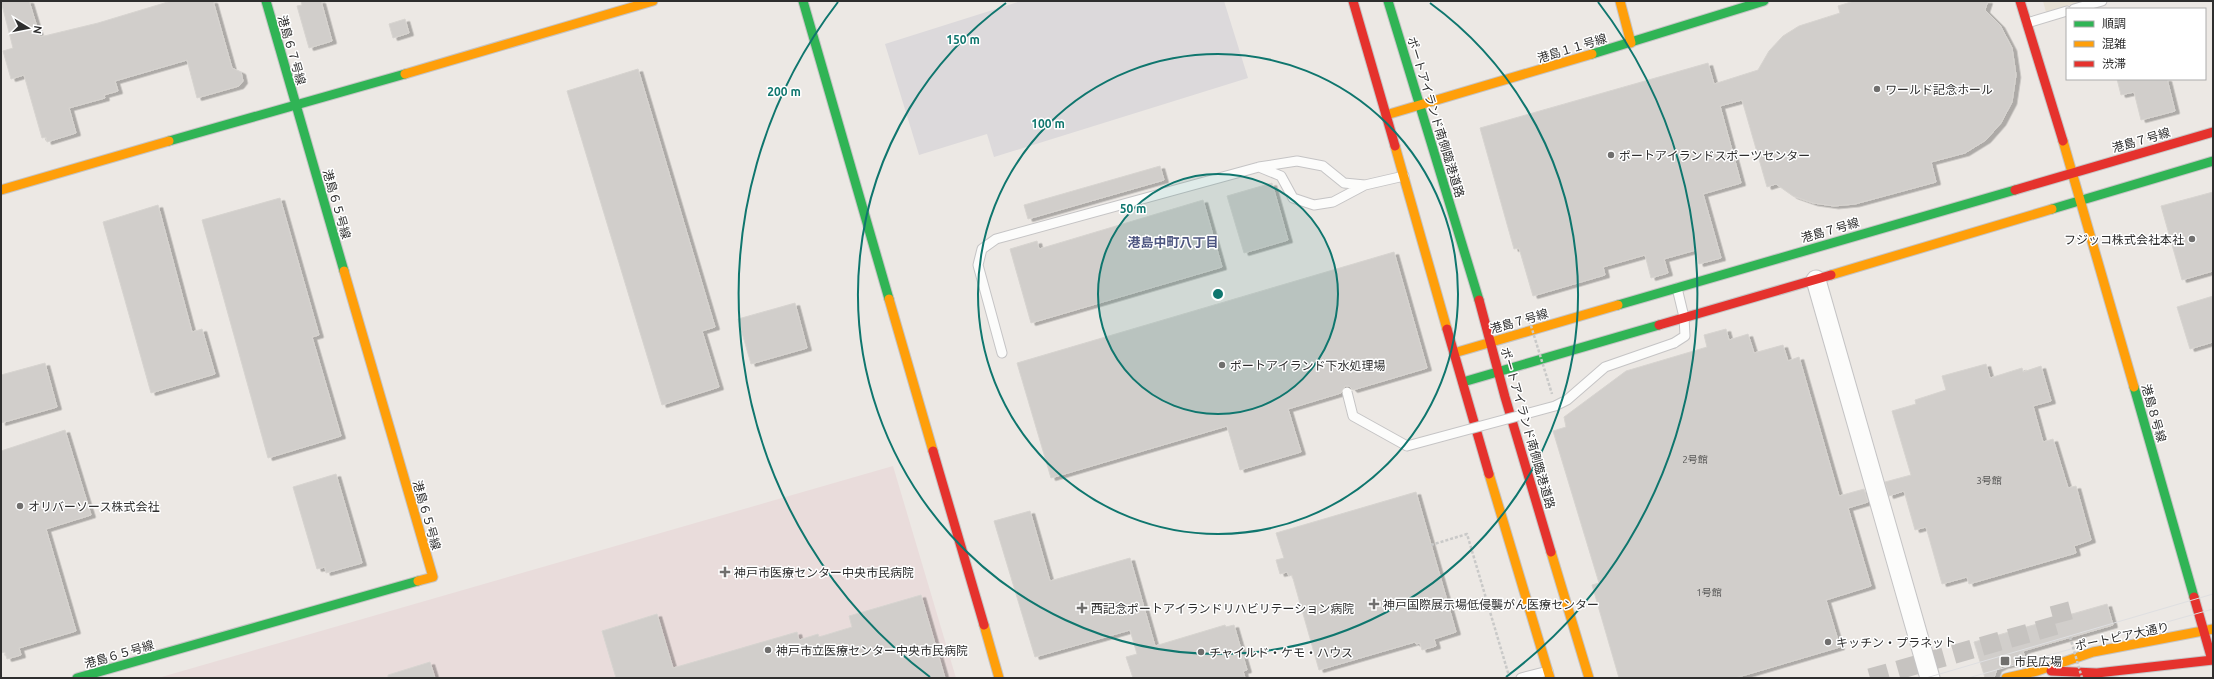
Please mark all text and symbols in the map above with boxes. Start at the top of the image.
north arrow [8,8,48,48]
legend [2066,8,2206,80]
street label: 港島６７号線 [276,14,308,86]
text: 順調 [2102,17,2126,30]
text: N [31,25,44,35]
street label: 港島１１号線 [1536,31,1608,65]
text: 150 m [946,33,980,46]
street label: ポートアイランド南側臨港道路 [1405,35,1467,199]
text: 混雑 [2102,37,2126,50]
text: 渋滞 [2102,57,2126,70]
place label: ワールド記念ホール [1885,83,1993,96]
marker: ワールド記念ホール [1872,84,1882,94]
text: 200 m [767,85,801,98]
text: 100 m [1031,117,1065,130]
street label: 港島７号線 [2110,125,2172,155]
place label: ポートアイランドスポーツセンター [1619,149,1810,162]
marker: ポートアイランドスポーツセンター [1606,150,1616,160]
street label: 港島６５号線 [321,168,353,240]
text: 50 m [1120,202,1146,215]
street label: 港島７号線 [1799,215,1861,245]
place label: フジッコ株式会社本社 [2064,233,2184,246]
marker: フジッコ株式会社本社 [2187,234,2197,244]
district label: 港島中町八丁目 [1127,235,1219,249]
centre of rings [1211,287,1225,301]
street label: 港島７号線 [1488,306,1550,336]
street label: ポートアイランド南側臨港道路 [1499,346,1557,510]
place label: ポートアイランド下水処理場 [1230,359,1385,372]
marker: ポートアイランド下水処理場 [1217,360,1227,370]
street label: 港島８号線 [2139,382,2169,444]
house number: 2号館 [1682,454,1708,465]
house number: 3号館 [1976,475,2002,486]
street label: 港島６５号線 [411,479,443,551]
place label: オリバーソース株式会社 [28,500,159,513]
marker: オリバーソース株式会社 [15,501,25,511]
marker: 神戸市医療センター中央市民病院 [719,566,731,578]
place label: 神戸市医療センター中央市民病院 [734,566,914,579]
house number: 1号館 [1696,587,1722,598]
marker: 神戸国際展示場低侵襲がん医療センター [1368,598,1380,610]
place label: 神戸国際展示場低侵襲がん医療センター [1383,598,1599,611]
marker: 西記念ポートアイランドリハビリテーション病院 [1076,602,1088,614]
place label: 西記念ポートアイランドリハビリテーション病院 [1091,602,1354,615]
street label: ポートピア大通り [2074,620,2170,652]
place label: キッチン・プラネット [1836,636,1956,649]
marker: キッチン・プラネット [1823,637,1833,647]
street label: 港島６５号線 [83,638,155,670]
place label: 神戸市立医療センター中央市民病院 [776,644,968,657]
marker: 神戸市立医療センター中央市民病院 [763,645,773,655]
place label: チャイルド・ケモ・ハウス [1209,646,1353,659]
marker: チャイルド・ケモ・ハウス [1196,647,1206,657]
marker: 市民広場 [1999,655,2011,667]
place label: 市民広場 [2014,655,2062,668]

